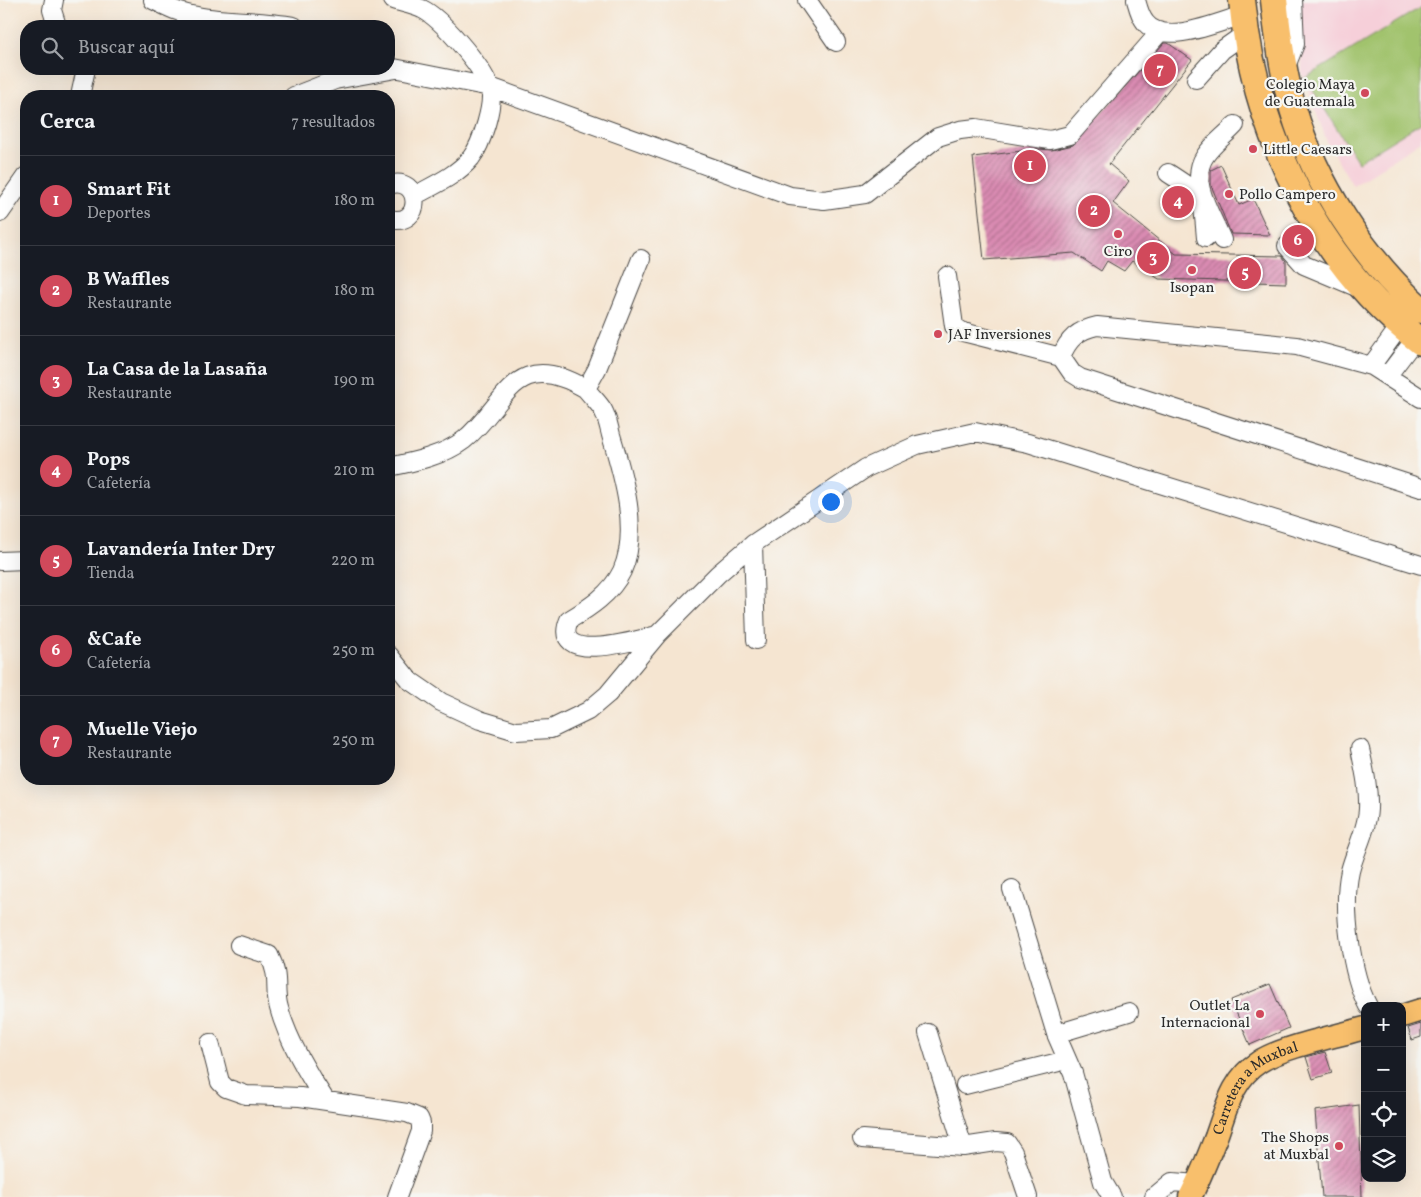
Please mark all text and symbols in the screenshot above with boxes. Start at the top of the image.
search box [20,20,395,75]
icon: search [38,34,66,62]
text: Buscar aquí [78,35,175,61]
pin: 7 [1144,51,1176,89]
place label: Colegio Maya de Guatemala [1265,75,1355,113]
marker: Colegio Maya de Guatemala [1359,87,1371,99]
text: Cerca [40,108,95,137]
text: 7 resultados [291,112,375,134]
place label: Little Caesars [1263,140,1352,161]
marker: Little Caesars [1247,143,1259,155]
pin: 1 [1014,147,1046,185]
text: Smart Fit [87,177,171,203]
pin: 4 [1162,183,1194,221]
place label: Pollo Campero [1239,185,1336,206]
marker: Pollo Campero [1223,188,1235,200]
text: 1 [53,190,59,212]
text: 180 m [334,190,375,212]
pin: 2 [1078,192,1110,230]
text: Deportes [87,203,151,225]
pin: 6 [1282,222,1314,260]
marker: Ciro [1112,228,1124,240]
pin: 3 [1137,239,1169,277]
place label: Ciro [1104,242,1132,263]
pin: 5 [1229,254,1261,292]
marker: Isopan [1186,264,1198,276]
text: B Waffles [87,267,170,293]
place label: Isopan [1170,278,1214,299]
text: 2 [52,280,60,302]
text: 180 m [334,280,375,302]
text: Restaurante [87,293,172,315]
place label: JAF Inversiones [948,325,1051,346]
marker: JAF Inversiones [932,328,944,340]
text: La Casa de la Lasaña [87,357,268,383]
text: 3 [52,370,60,392]
text: 190 m [333,370,375,392]
text: Restaurante [87,383,172,405]
text: Pops [87,447,130,473]
text: 4 [51,460,61,482]
text: 210 m [333,460,375,482]
text: Cafetería [87,473,151,495]
your location [818,489,844,515]
text: Lavandería Inter Dry [87,537,275,563]
text: 5 [52,550,60,572]
text: 220 m [331,550,375,572]
text: Tienda [87,563,135,585]
text: &Cafe [87,627,141,653]
text: 6 [52,640,60,662]
text: 250 m [332,640,375,662]
text: Cafetería [87,653,151,675]
text: Muelle Viejo [87,717,197,743]
text: 7 [52,730,60,752]
text: 250 m [332,730,375,752]
text: Restaurante [87,743,172,765]
place label: Outlet La Internacional [1161,996,1250,1034]
map controls [1361,1002,1406,1182]
button: + [1361,1002,1406,1047]
marker: Outlet La Internacional [1254,1008,1266,1020]
street label: Carretera a Muxbal [1209,1037,1301,1138]
button: − [1361,1047,1406,1092]
button: locate [1361,1092,1406,1137]
place label: The Shops at Muxbal [1261,1128,1329,1166]
button: layers [1361,1137,1406,1182]
marker: The Shops at Muxbal [1333,1140,1345,1152]

